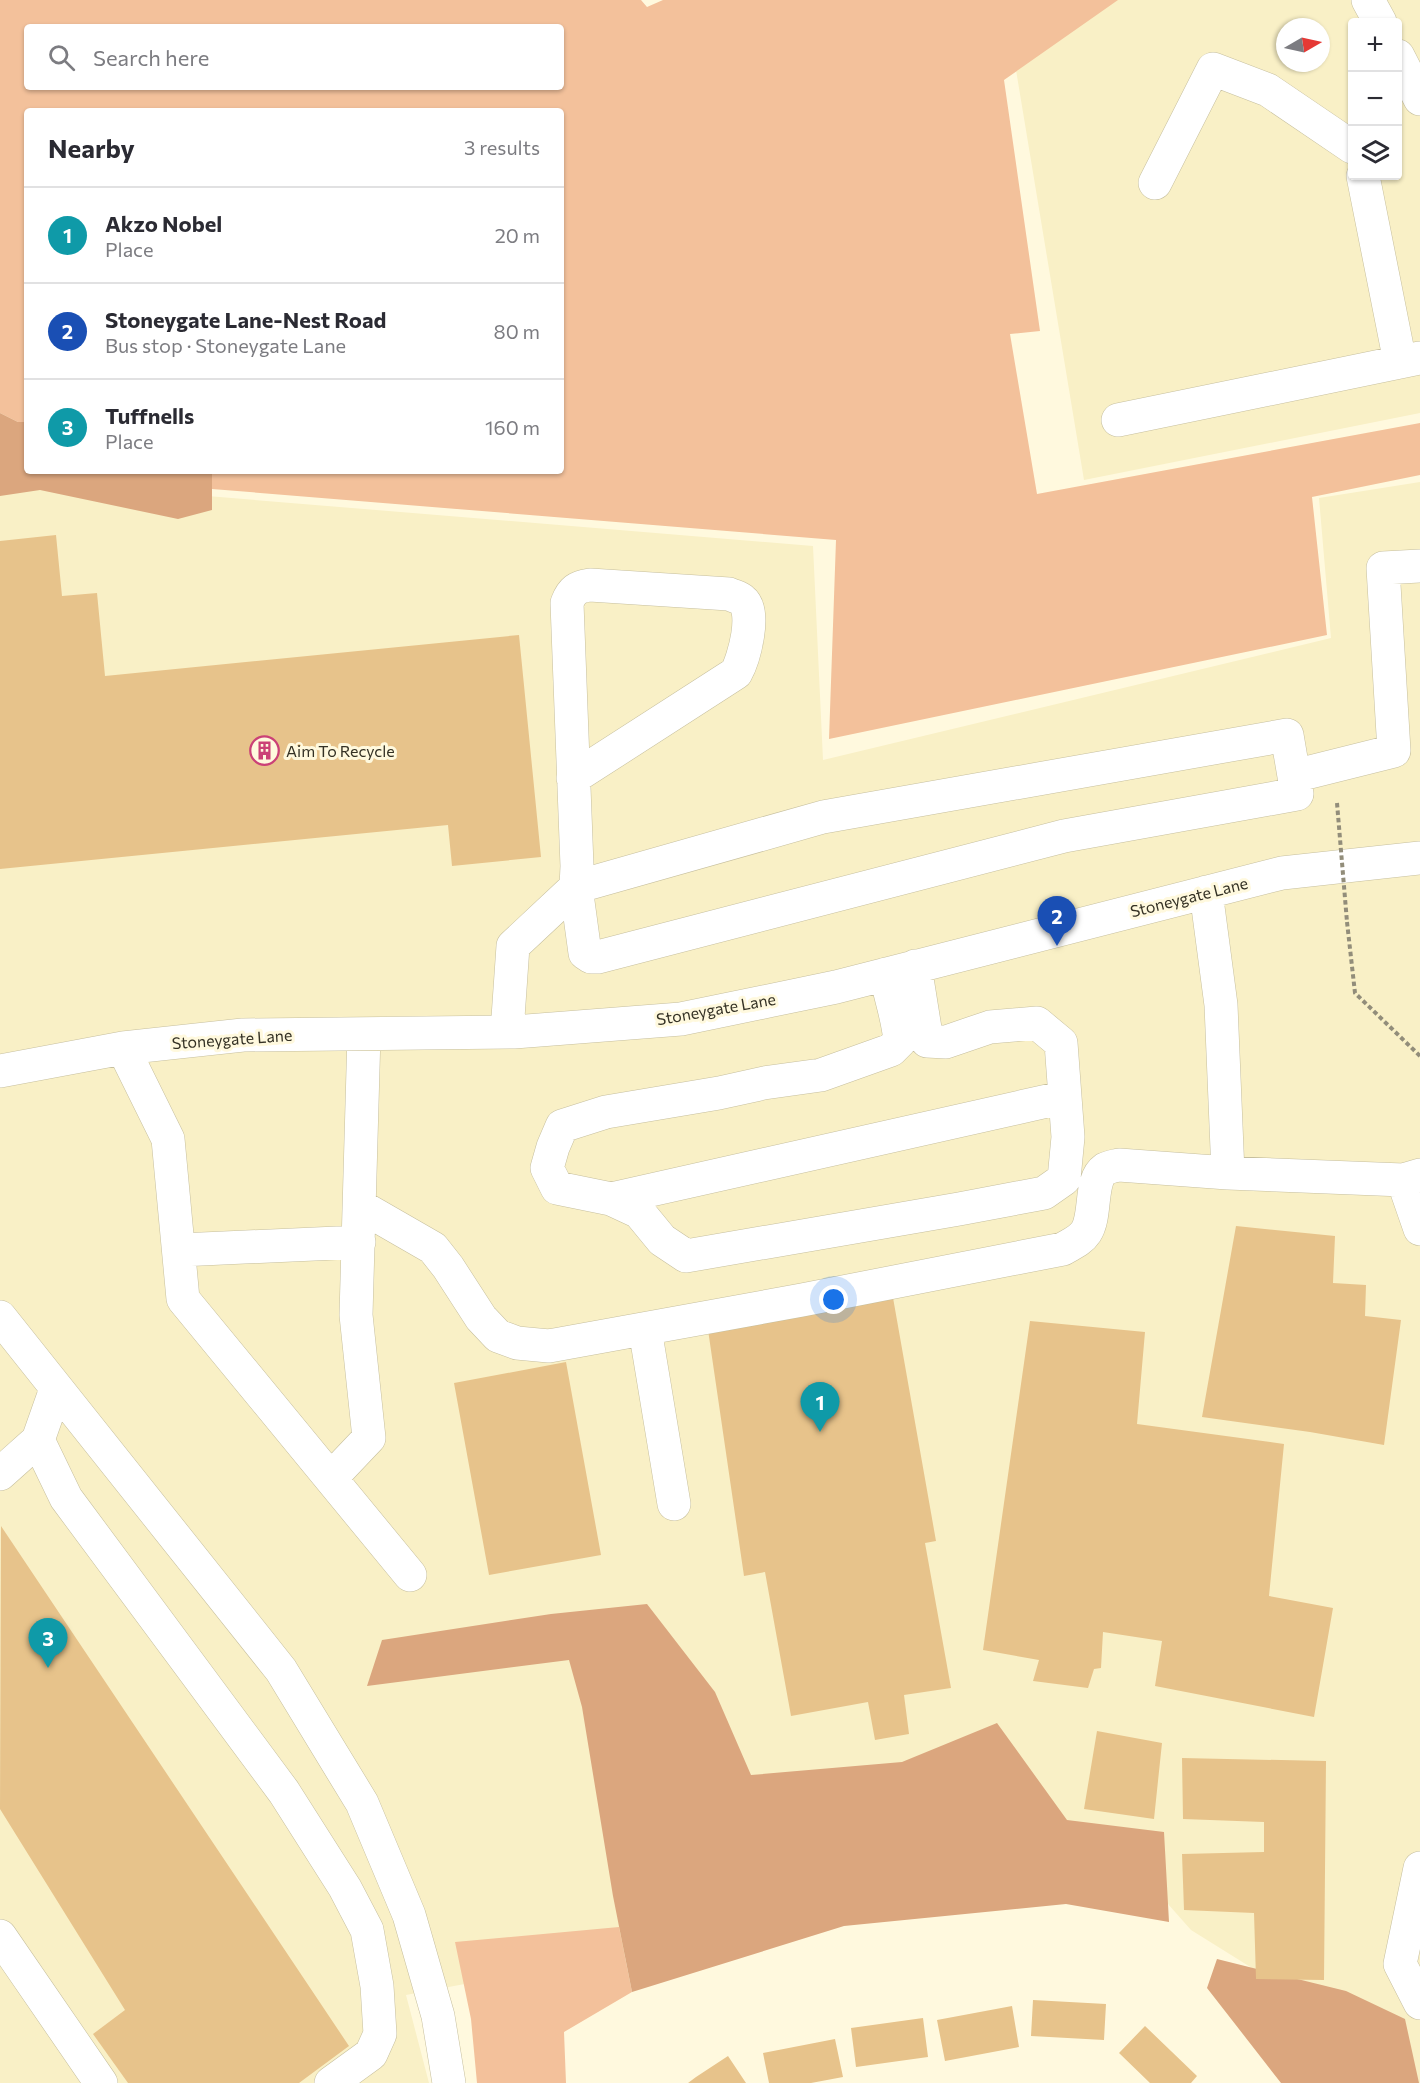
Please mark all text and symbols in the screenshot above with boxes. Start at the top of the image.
north arrow [1276,18,1330,72]
map controls [1348,18,1402,180]
button: + [1348,18,1402,72]
search box [24,24,564,90]
icon: search [45,41,78,74]
text: Search here [93,44,209,71]
button: − [1348,72,1402,126]
button: layers [1348,126,1402,180]
text: Nearby [48,132,135,163]
text: 3 results [464,135,540,159]
text: Akzo Nobel [105,210,222,237]
text: 1 [63,223,72,247]
text: 20 m [495,223,540,247]
text: Place [105,237,154,261]
text: Stoneygate Lane-Nest Road [105,306,386,333]
text: 2 [62,319,73,343]
text: 80 m [494,319,540,343]
text: Bus stop · Stoneygate Lane [105,333,346,357]
text: Tuffnells [105,402,194,429]
text: 3 [62,415,73,439]
text: 160 m [485,415,540,439]
text: Place [105,429,154,453]
building icon: Aim To Recycle [249,735,281,767]
place label: Aim To Recycle [286,741,395,760]
street label: Stoneygate Lane [1128,873,1250,920]
pin: 2 [1038,896,1076,946]
street label: Stoneygate Lane [655,989,777,1028]
street label: Stoneygate Lane [171,1025,293,1052]
your location [819,1285,848,1314]
pin: 1 [800,1382,840,1432]
pin: 3 [28,1618,68,1668]

